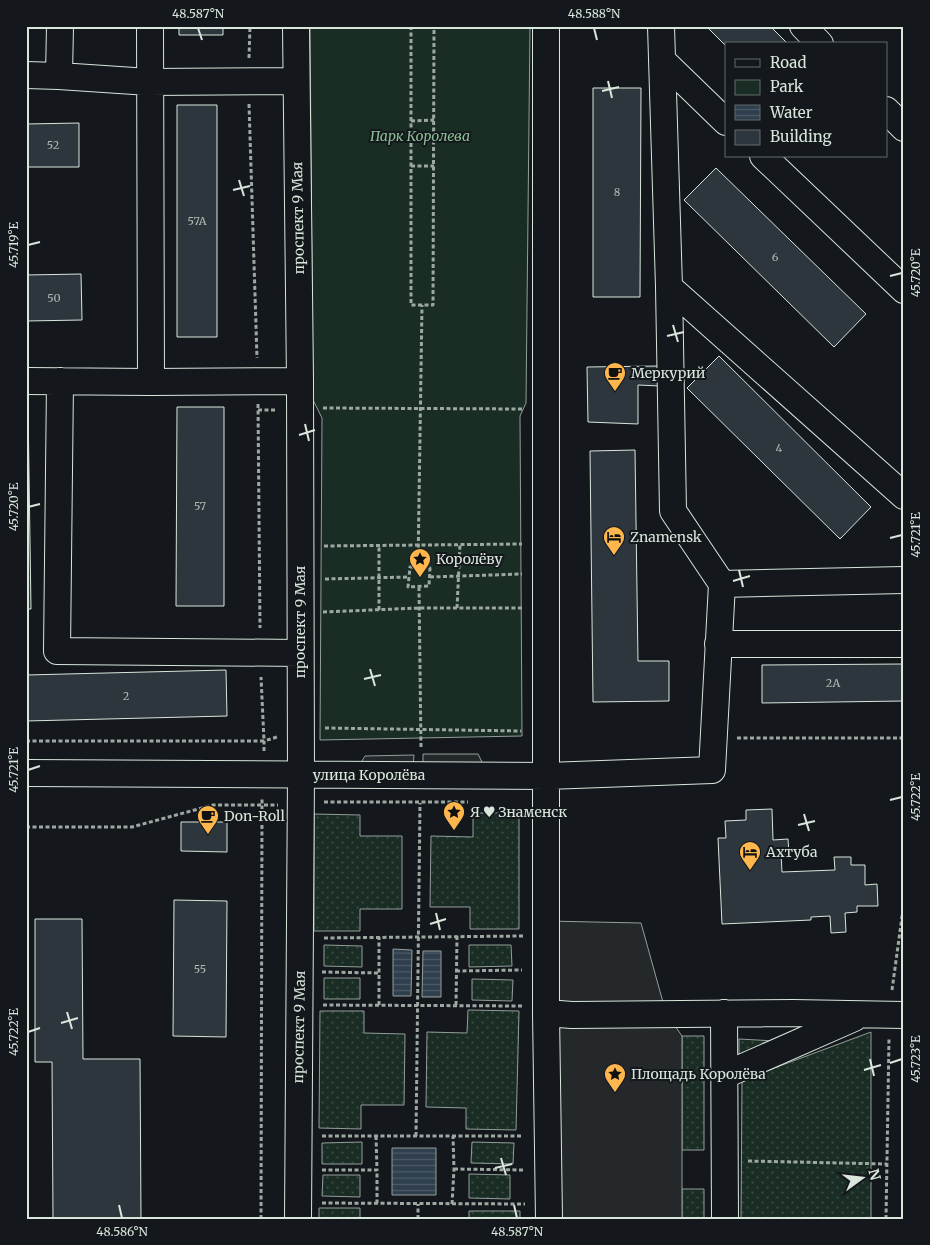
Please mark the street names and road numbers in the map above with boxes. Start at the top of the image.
street label: проспект 9 Мая [288,161,308,275]
street label: проспект 9 Мая [291,566,309,678]
street label: улица Королёва [313,766,426,784]
street label: проспект 9 Мая [289,970,309,1084]

